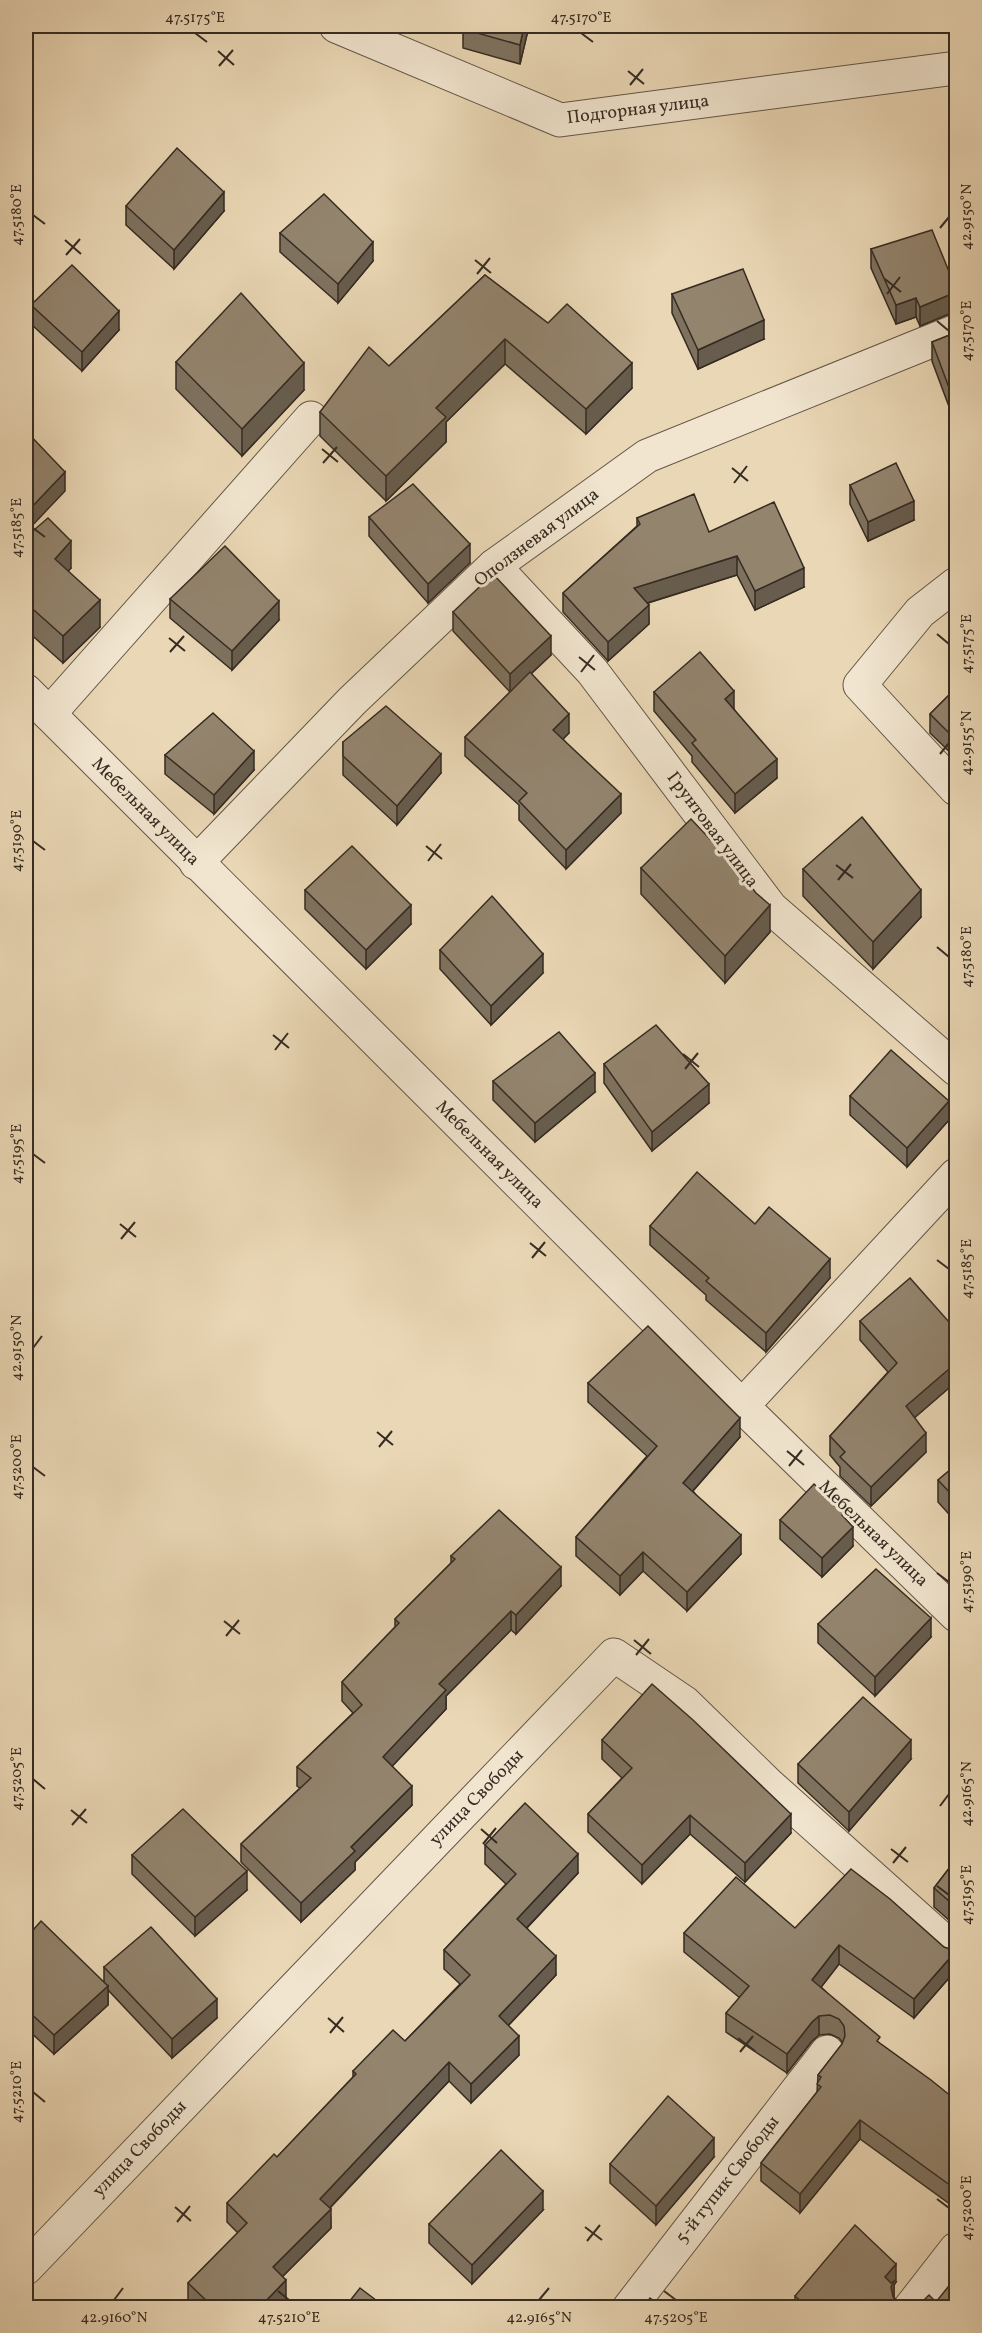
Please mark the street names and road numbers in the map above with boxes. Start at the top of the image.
street label: Подгорная улица [565,89,711,131]
street label: Оползневая улица [469,483,605,593]
street label: Мебельная улица [85,752,205,872]
street label: Грунтовая улица [660,767,764,893]
street label: Мебельная улица [429,1095,549,1215]
street label: Мебельная улица [813,1475,934,1593]
street label: улица Свободы [424,1744,530,1852]
street label: улица Свободы [87,2095,193,2203]
street label: 5-й тупик Свободы [670,2111,786,2249]

